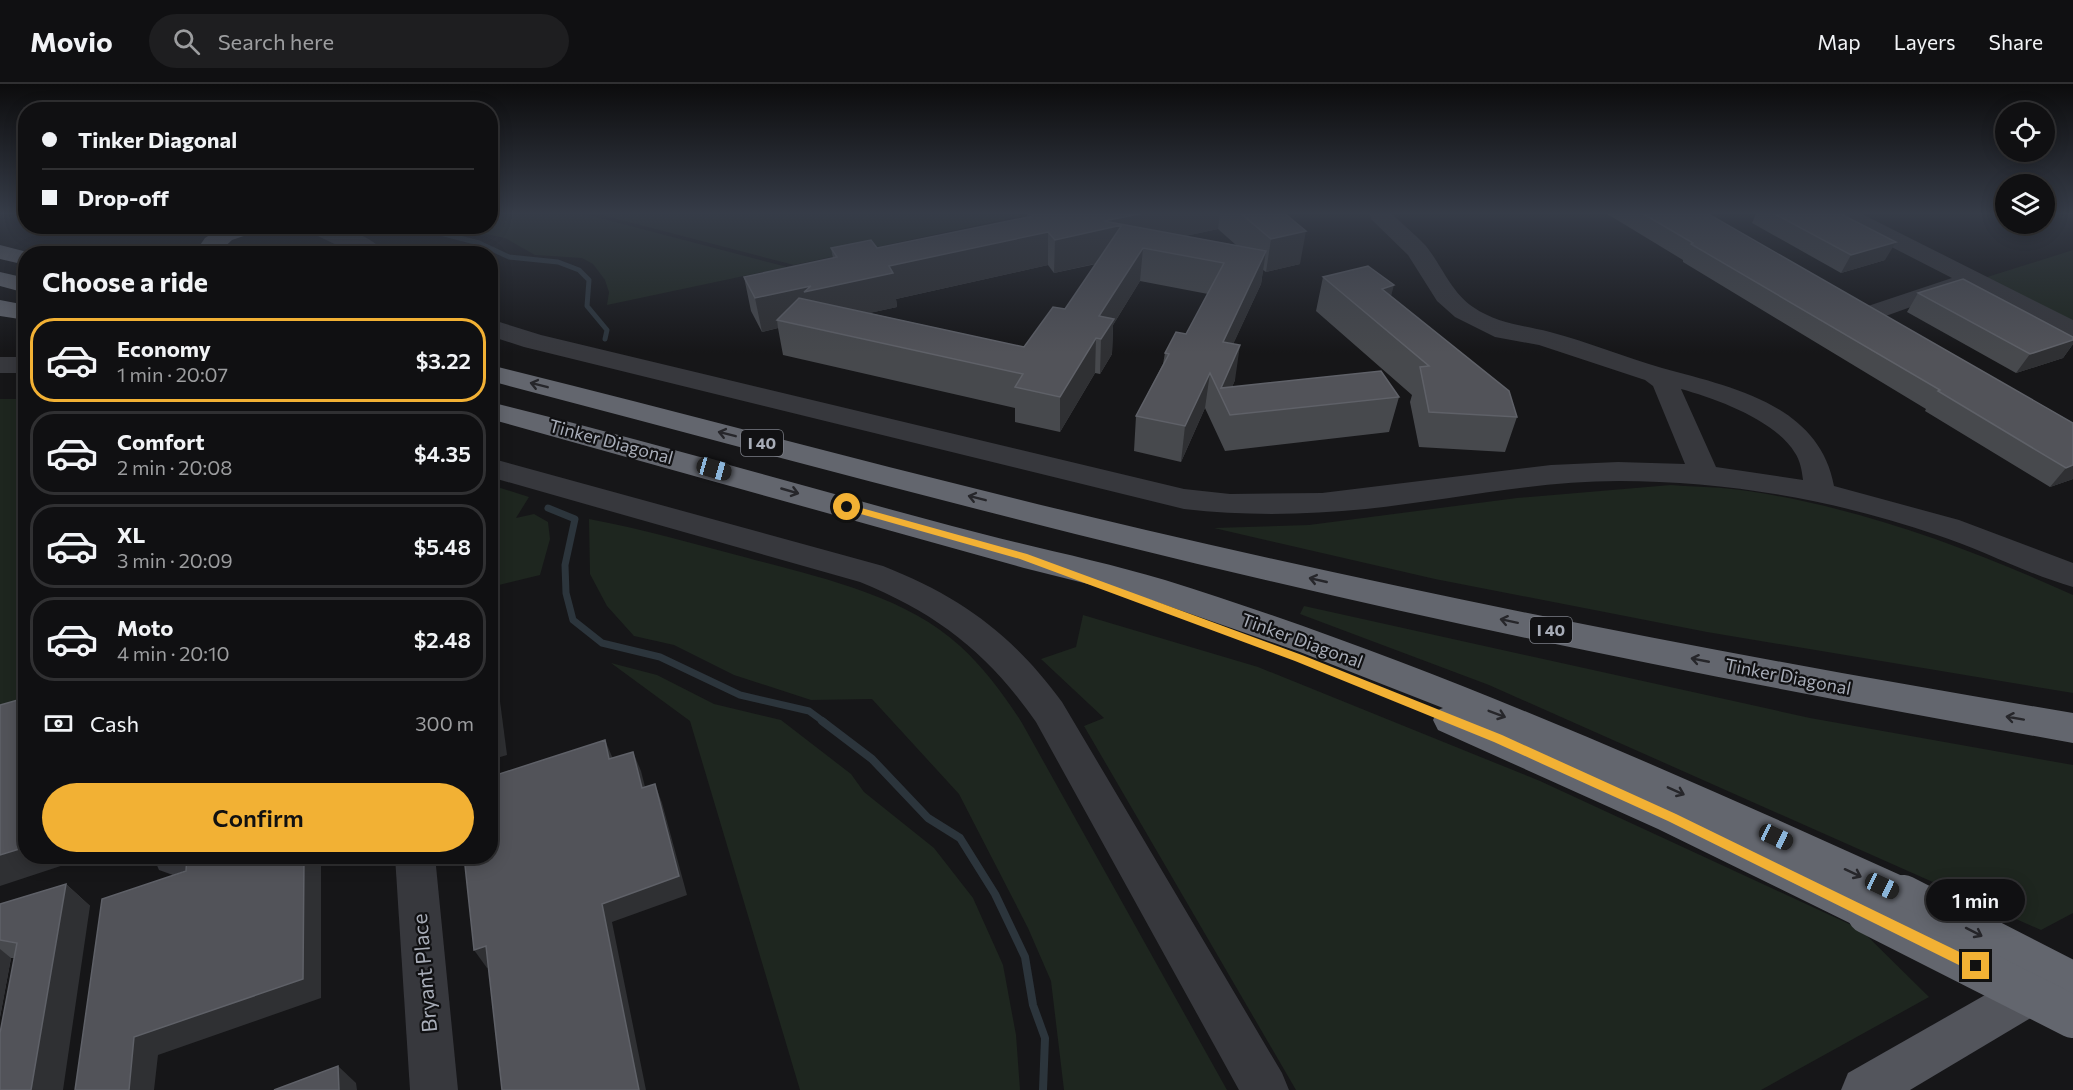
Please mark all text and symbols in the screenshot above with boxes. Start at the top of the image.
search box [149,14,569,68]
text: Movio [30,24,113,58]
icon: search [170,25,203,58]
text: Search here [218,28,334,55]
text: Map [1817,29,1861,54]
text: Layers [1894,29,1956,54]
text: Share [1989,29,2043,54]
map controls [1995,102,2055,234]
button: locate [1995,102,2055,162]
text: Tinker Diagonal [78,126,237,153]
button: layers [1995,174,2055,234]
text: Drop-off [78,184,169,211]
text: Choose a ride [42,265,208,298]
icon: car [45,333,99,387]
text: Economy [117,335,211,362]
text: $3.22 [416,347,471,374]
text: 1 min · 20:07 [117,362,228,386]
one-way arrow [529,379,548,391]
street label: Tinker Diagonal [547,414,676,468]
icon: car [45,426,99,480]
one-way arrow [718,427,737,439]
text: Comfort [117,428,205,455]
road number: I 40 [741,430,783,456]
text: $4.35 [414,440,471,467]
text: 2 min · 20:08 [117,455,232,479]
car [694,455,734,483]
one-way arrow [780,486,799,497]
one-way arrow [968,492,987,503]
route start [833,493,860,520]
icon: car [45,519,99,573]
text: XL [117,521,145,548]
text: $5.48 [414,533,471,560]
text: 3 min · 20:09 [117,548,233,572]
one-way arrow [1309,574,1328,586]
street label: Tinker Diagonal [1238,608,1366,672]
icon: car [45,612,99,666]
text: Moto [117,614,173,641]
one-way arrow [1499,615,1518,627]
road number: I 40 [1530,617,1572,643]
text: $2.48 [414,626,471,653]
text: 4 min · 20:10 [117,641,230,665]
street label: Tinker Diagonal [1723,653,1853,699]
one-way arrow [1690,654,1710,665]
icon: cash [42,707,75,740]
one-way arrow [1488,709,1506,720]
text: Cash [90,710,139,737]
text: 300 m [415,711,474,735]
one-way arrow [2006,713,2026,724]
button: Confirm [42,783,474,852]
one-way arrow [1667,786,1685,797]
car [1756,821,1796,853]
one-way arrow [1844,867,1862,879]
car [1862,870,1902,902]
callout: 1 min [1926,879,2026,921]
text: 1 min [1952,888,1999,912]
street label: Bryant Place [406,913,441,1034]
one-way arrow [1965,927,1983,939]
route end [1962,952,1989,979]

